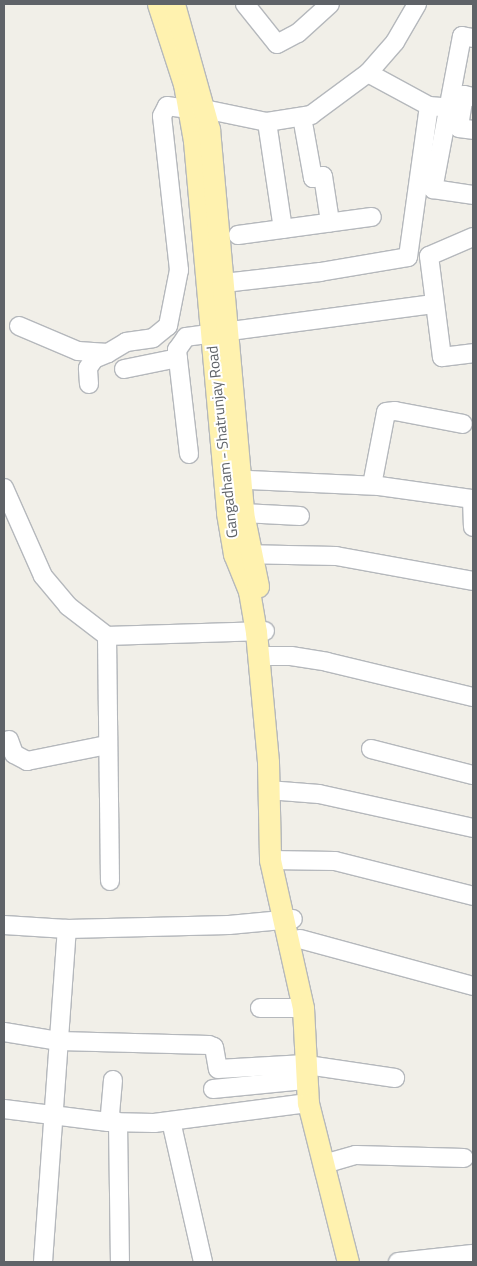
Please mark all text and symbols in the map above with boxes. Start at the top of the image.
street label: Gangadham - Shatrunjay Road [203,345,241,539]

